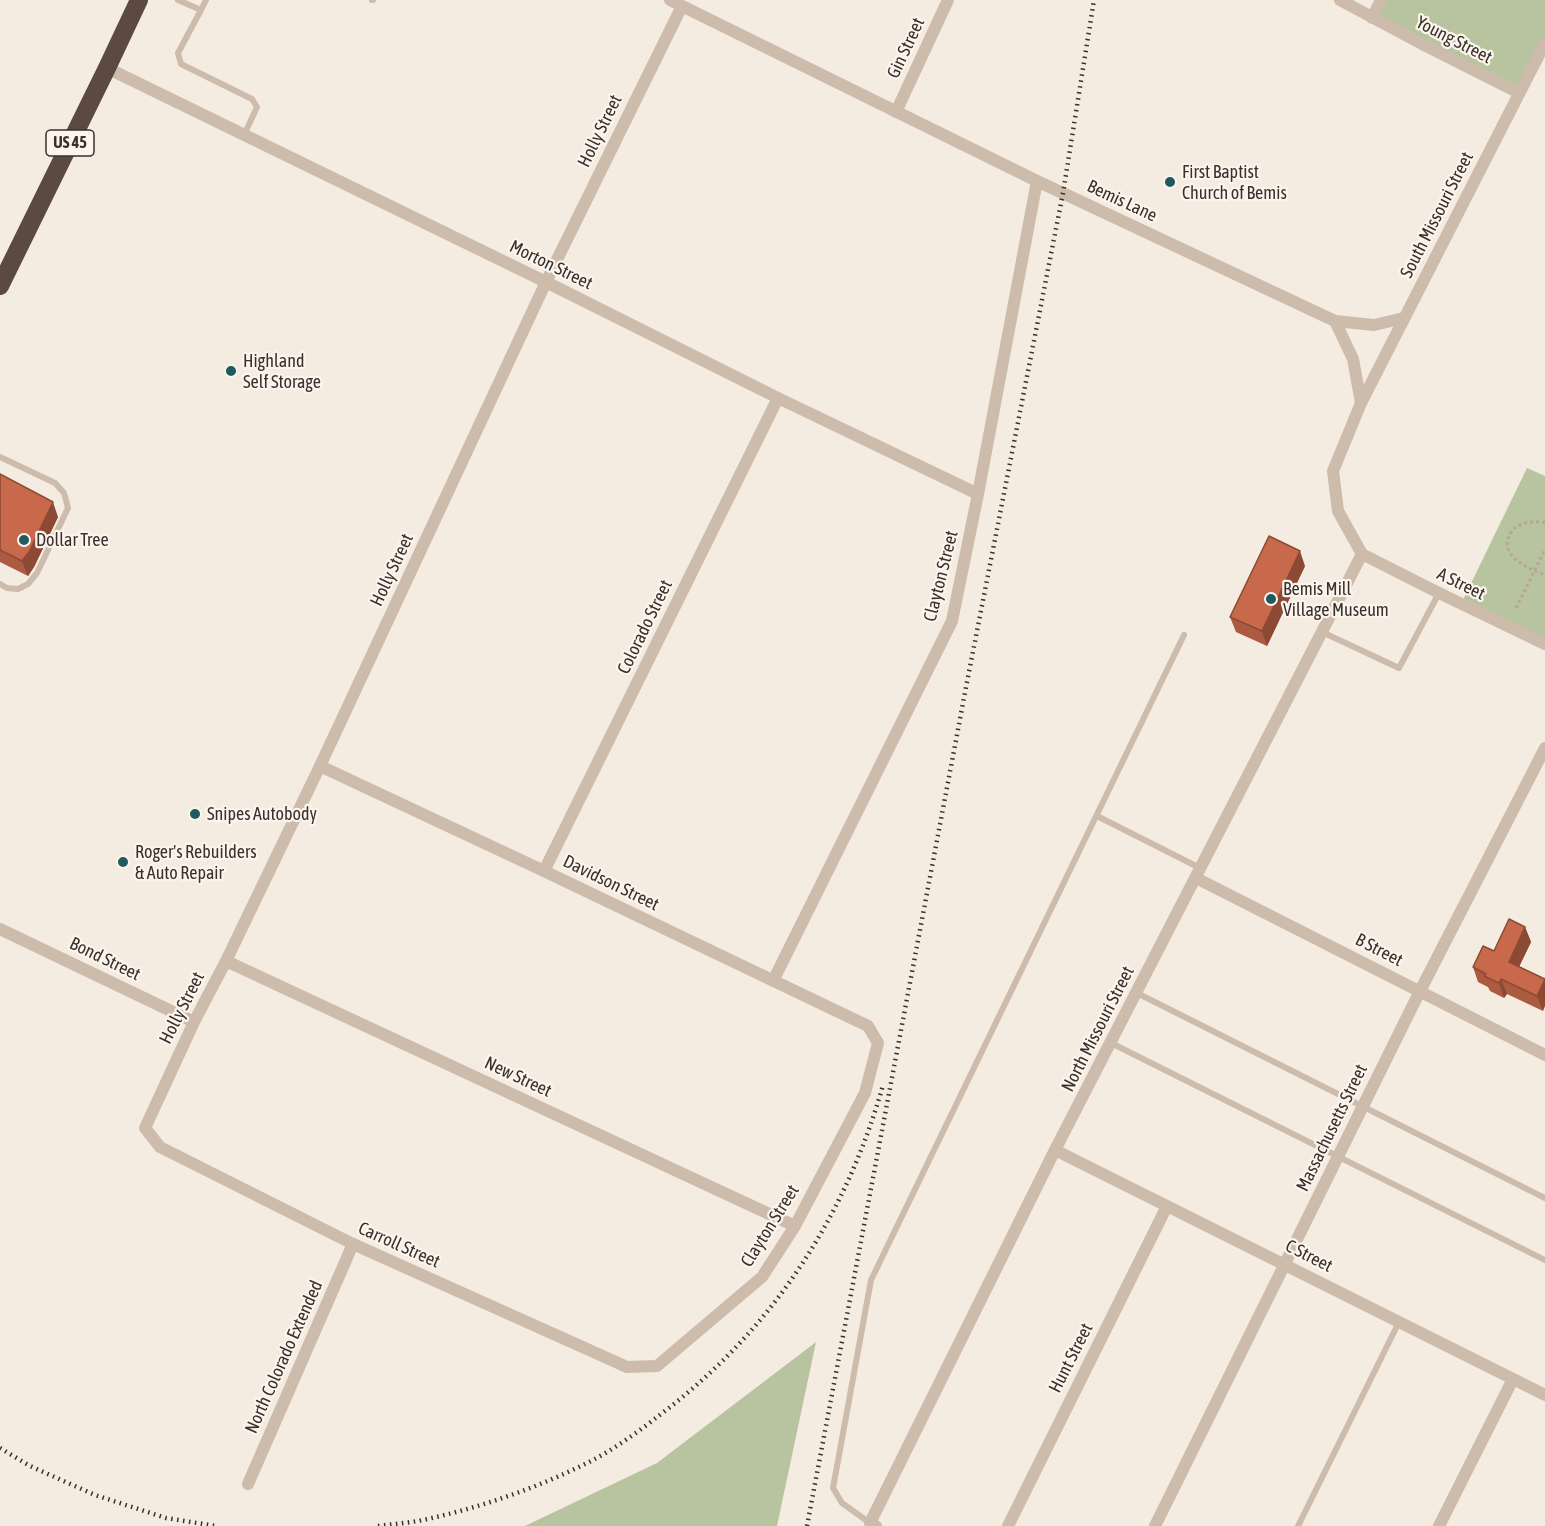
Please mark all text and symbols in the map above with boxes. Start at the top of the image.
street label: Young Street [1412,12,1496,68]
street label: Gin Street [883,14,929,82]
street label: Holly Street [573,91,627,171]
road number: US 45 [46,130,94,156]
street label: South Missouri Street [1396,148,1478,282]
place label: First Baptist Church of Bemis [1182,161,1287,204]
street label: Bemis Lane [1084,175,1160,227]
marker: First Baptist Church of Bemis [1163,175,1177,189]
street label: Morton Street [506,236,596,294]
place label: Highland Self Storage [243,350,321,392]
marker: Highland Self Storage [224,364,238,378]
street label: Clayton Street [919,528,963,624]
place label: Dollar Tree [36,529,109,551]
street label: Holly Street [366,530,418,610]
marker: Dollar Tree [17,533,31,547]
street label: A Street [1433,563,1489,605]
street label: Colorado Street [613,576,677,678]
place label: Bemis Mill Village Museum [1283,578,1389,620]
marker: Bemis Mill Village Museum [1264,592,1278,606]
place label: Snipes Autobody [207,803,317,825]
marker: Snipes Autobody [188,807,202,821]
place label: Roger's Rebuilders & Auto Repair [135,841,257,884]
street label: Davidson Street [560,850,662,916]
marker: Roger's Rebuilders & Auto Repair [116,855,130,869]
street label: B Street [1352,929,1406,971]
street label: Bond Street [66,933,144,985]
street label: North Missouri Street [1057,963,1139,1095]
street label: Holly Street [155,969,209,1047]
street label: New Street [481,1052,555,1102]
street label: Massachusetts Street [1292,1061,1372,1195]
street label: Clayton Street [736,1181,804,1271]
street label: Carroll Street [355,1217,443,1273]
street label: C Street [1282,1235,1336,1277]
street label: North Colorado Extended [241,1277,327,1437]
street label: Hunt Street [1044,1320,1098,1396]

